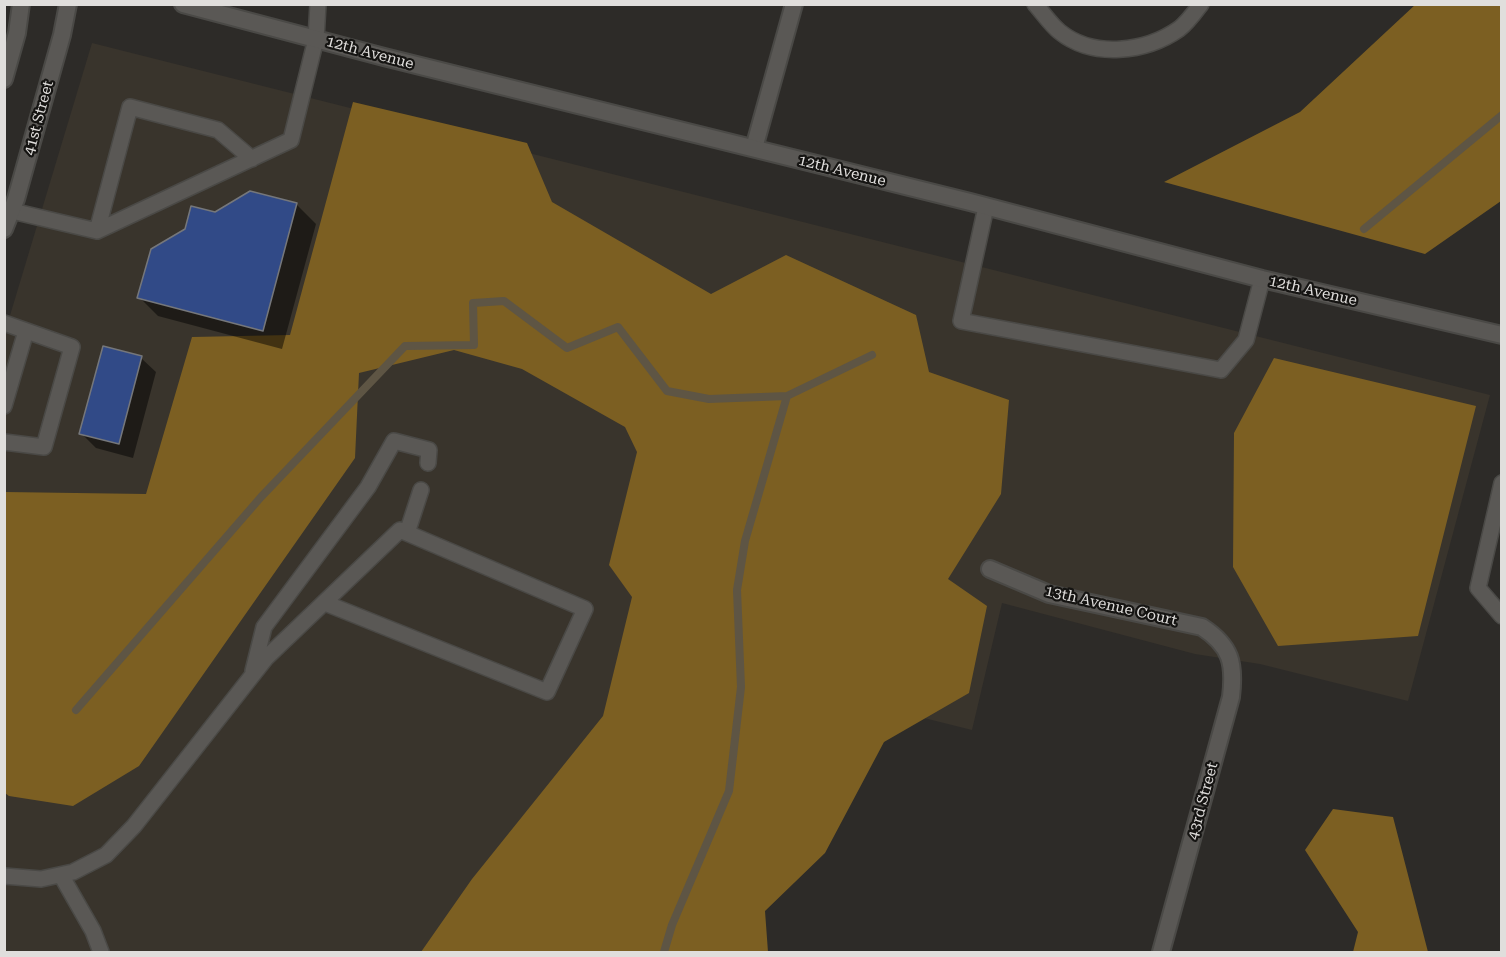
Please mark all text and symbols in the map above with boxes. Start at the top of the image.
street label: 12th Avenue [324,33,416,73]
street label: 41st Street [20,79,58,157]
street label: 12th Avenue [796,151,888,191]
street label: 12th Avenue [1267,272,1359,310]
street label: 13th Avenue Court [1043,582,1179,630]
street label: 43rd Street [1184,760,1222,842]

